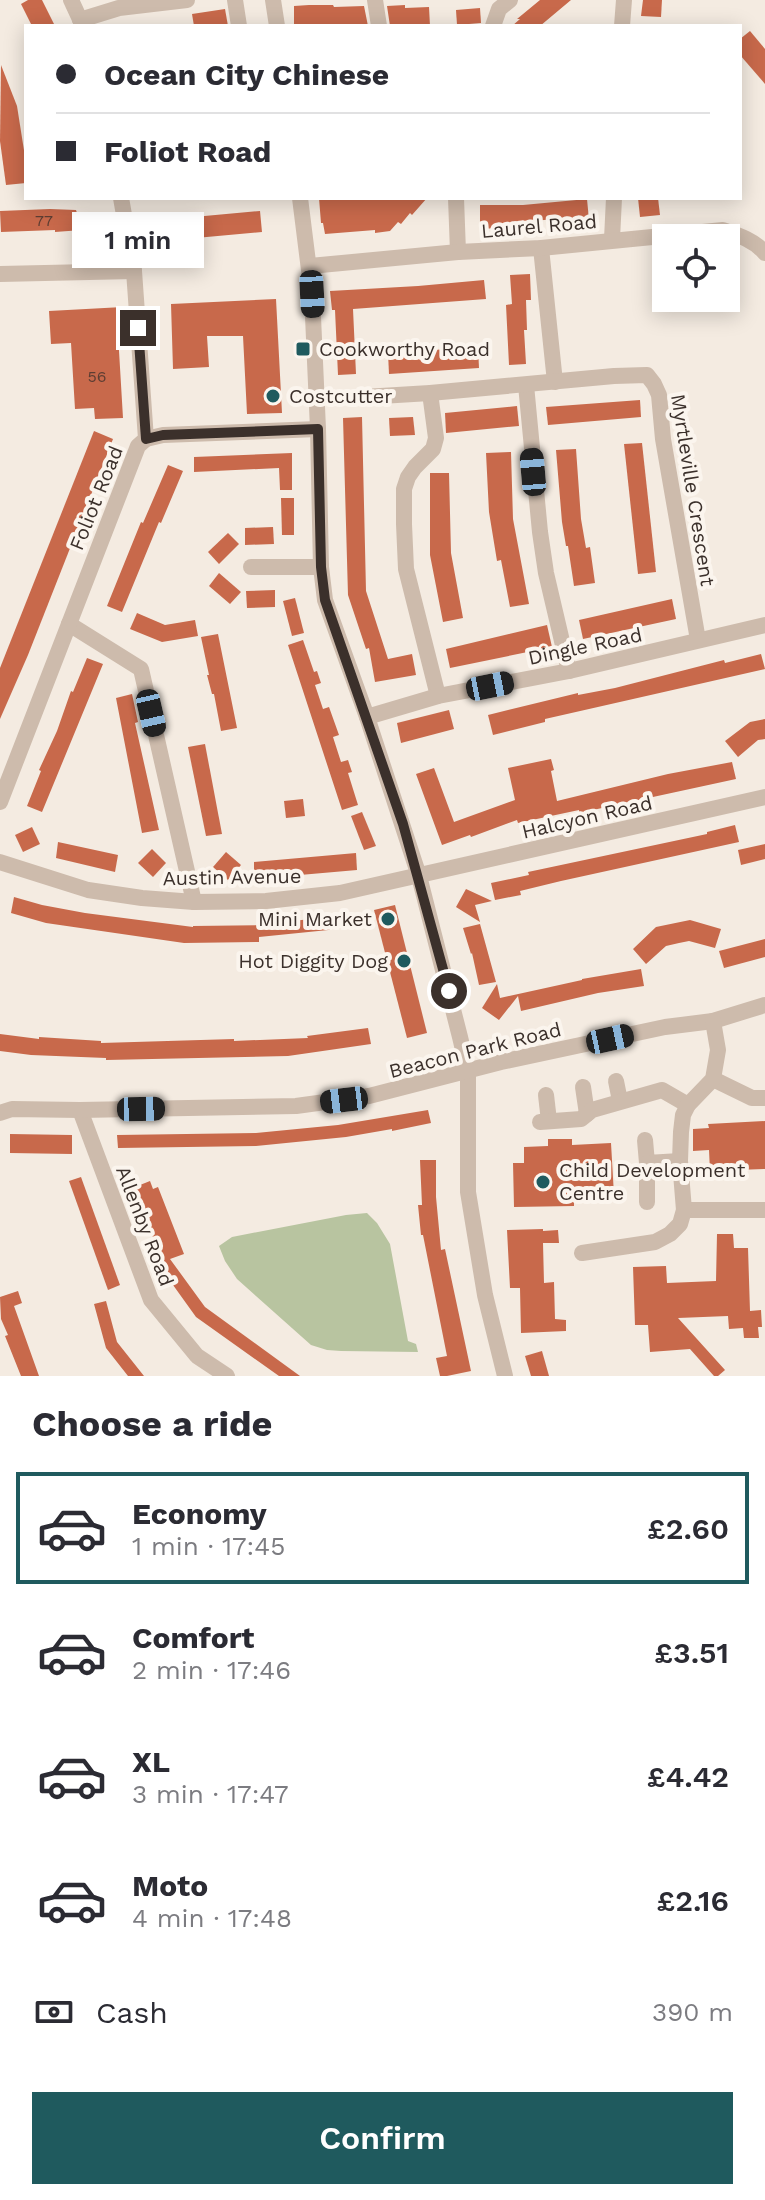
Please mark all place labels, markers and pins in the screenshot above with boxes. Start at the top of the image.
place label: Cookworthy Road [319,337,490,361]
marker: Cookworthy Road [294,340,312,358]
place label: Costcutter [289,384,392,408]
marker: Costcutter [264,387,282,405]
place label: Mini Market [258,907,373,931]
marker: Mini Market [379,910,397,928]
place label: Hot Diggity Dog [238,949,388,973]
marker: Hot Diggity Dog [395,952,413,970]
place label: Child Development Centre [559,1158,746,1205]
marker: Child Development Centre [534,1173,552,1191]

